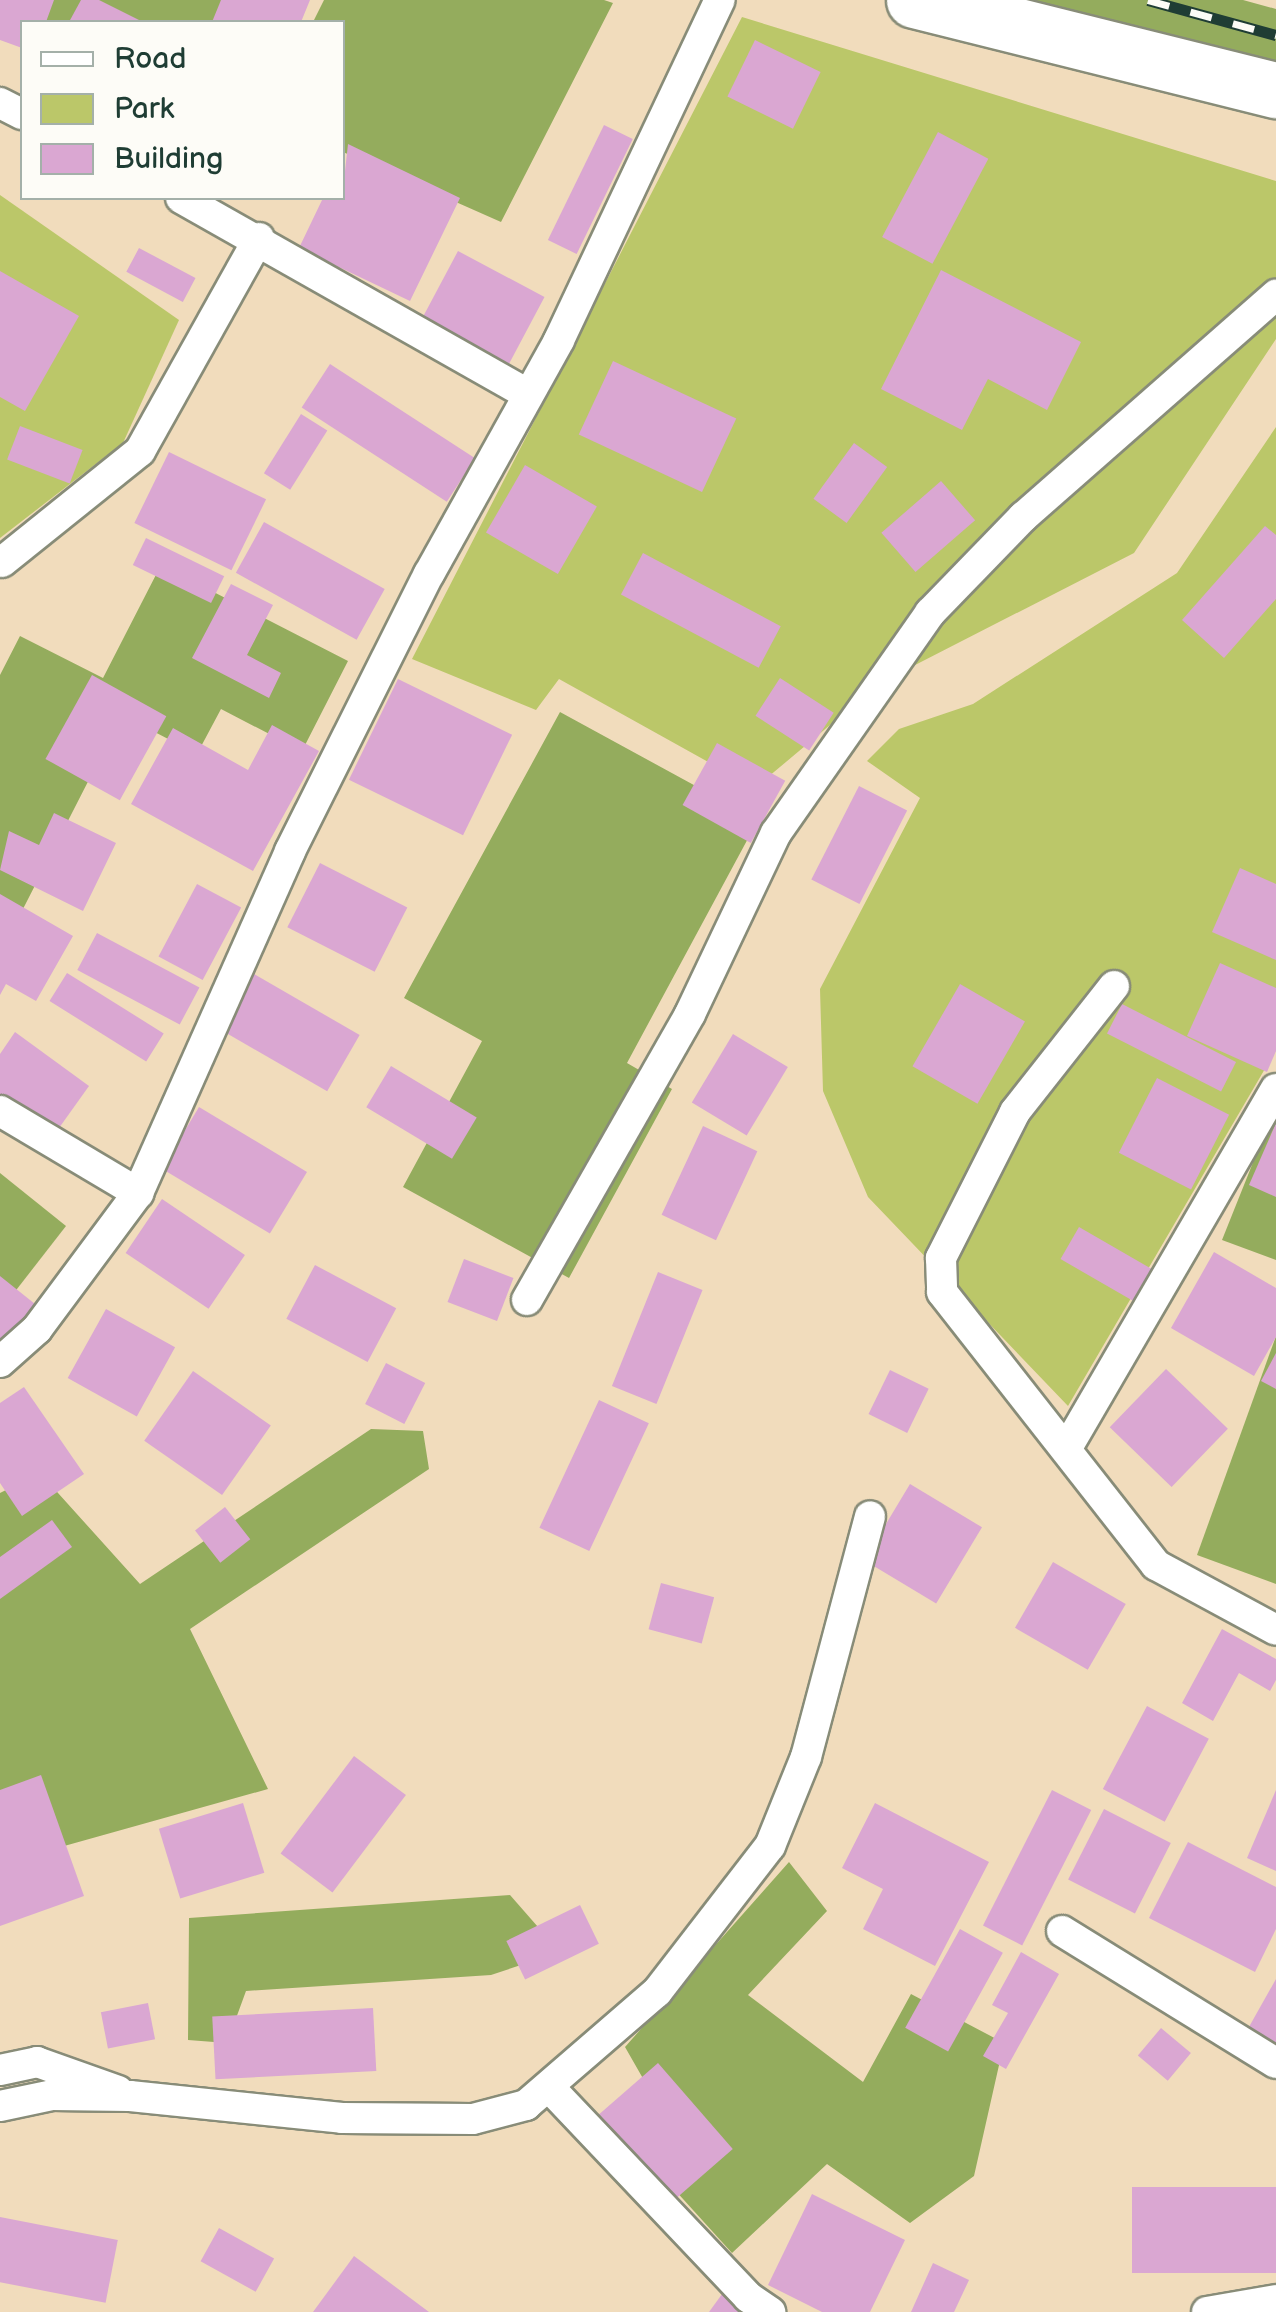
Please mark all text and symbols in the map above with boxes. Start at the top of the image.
legend [20,20,345,200]
text: Road [114,41,187,77]
text: Park [114,91,174,127]
text: Building [114,141,223,177]

